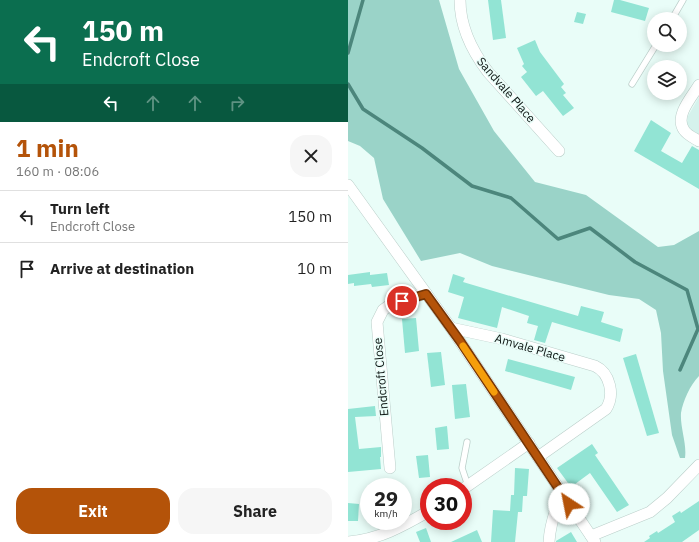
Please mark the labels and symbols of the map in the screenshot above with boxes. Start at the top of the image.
street label: Sandvale Place [474,54,539,126]
pin [385,284,419,318]
street label: Amvale Place [493,330,567,365]
street label: Endcroft Close [370,337,391,417]
speed limit sign: 30 [420,478,472,530]
position arrow [548,483,590,525]

